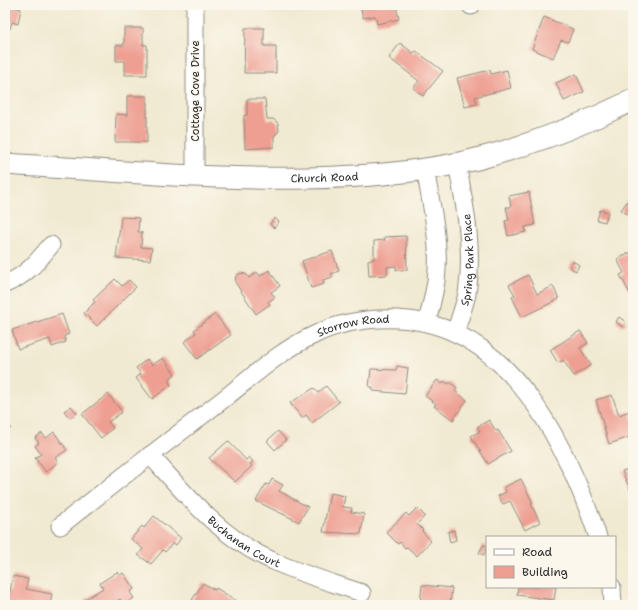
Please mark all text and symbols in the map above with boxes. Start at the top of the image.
street label: Cottage Cove Drive [188,40,203,142]
street label: Church Road [291,169,359,186]
street label: Spring Park Place [457,213,478,308]
street label: Storrow Road [315,312,390,341]
street label: Buchanan Court [204,513,283,572]
legend [486,536,616,588]
text: Road [522,544,553,560]
text: Building [522,564,568,580]

